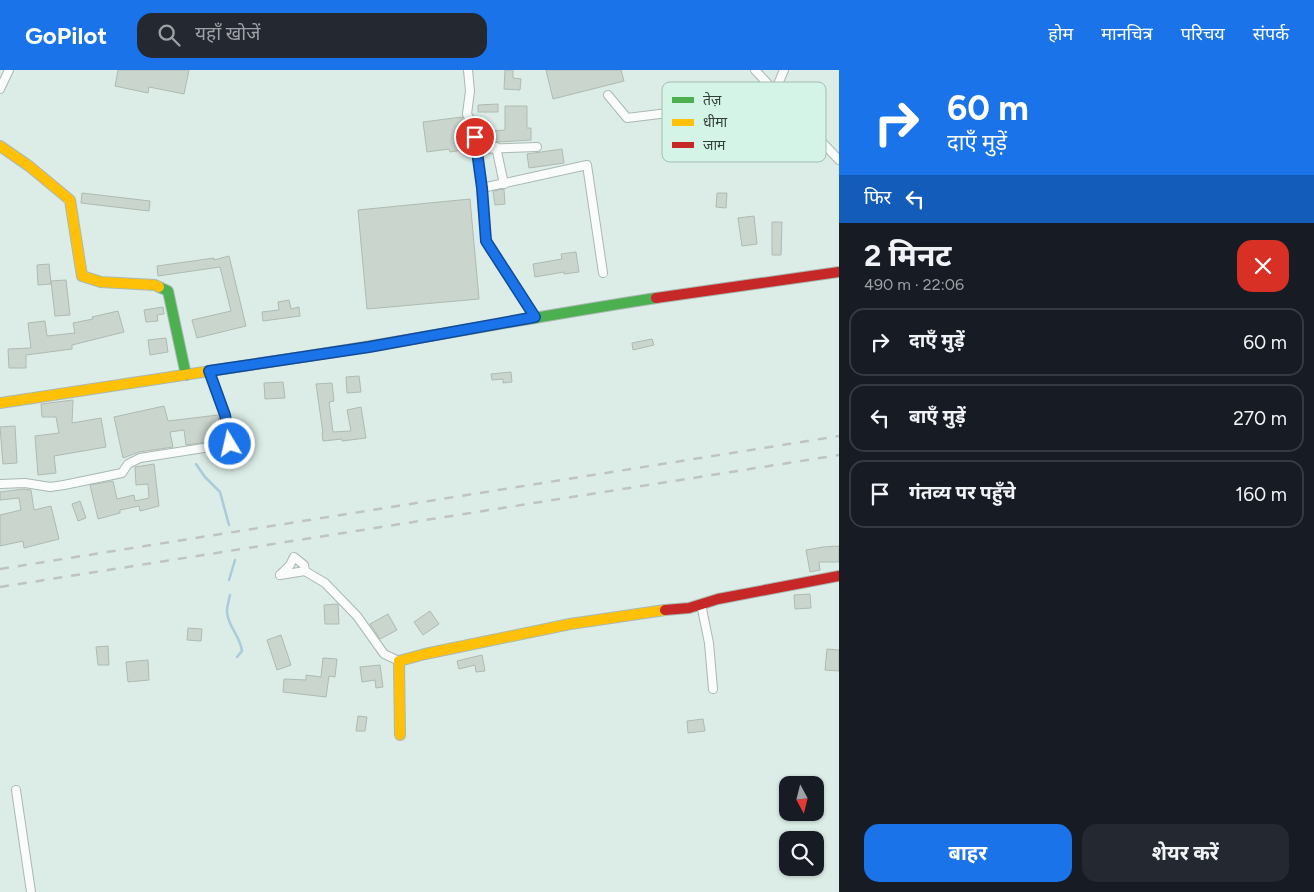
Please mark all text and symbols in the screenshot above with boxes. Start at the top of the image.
search box [137,13,487,58]
text: GoPilot [25,21,107,50]
icon: search [155,21,183,49]
text: यहाँ खोजें [195,22,260,45]
text: होम [1048,23,1073,45]
text: मानचित्र [1101,23,1153,45]
text: परिचय [1181,23,1225,45]
text: संपर्क [1253,23,1289,45]
legend [662,82,826,162]
text: 60 m [947,87,1029,129]
icon: right [864,90,929,155]
text: तेज़ [703,91,722,109]
text: धीमा [703,114,728,131]
pin [454,116,496,158]
icon: arrive [461,123,489,151]
text: दाएँ मुड़ें [947,129,1007,156]
text: जाम [703,137,726,154]
icon: left [901,185,929,213]
text: फिर [864,186,891,209]
text: 2 मिनट [864,237,951,274]
button: close [1237,240,1289,292]
text: 490 m · 22:06 [864,275,964,294]
icon: right [866,328,894,356]
text: दाएँ मुड़ें [909,329,965,352]
text: 60 m [1243,331,1287,354]
icon: left [866,404,894,432]
text: बाएँ मुड़ें [909,405,966,428]
text: 270 m [1233,407,1287,430]
position arrow [203,417,255,469]
icon: arrive [866,480,894,508]
text: गंतव्य पर पहुँचे [909,481,1016,504]
text: 160 m [1235,483,1287,506]
north arrow [779,776,824,821]
map controls [779,776,824,876]
button: बाहर [864,824,1072,882]
button: शेयर करें [1082,824,1289,882]
button: search [779,831,824,876]

